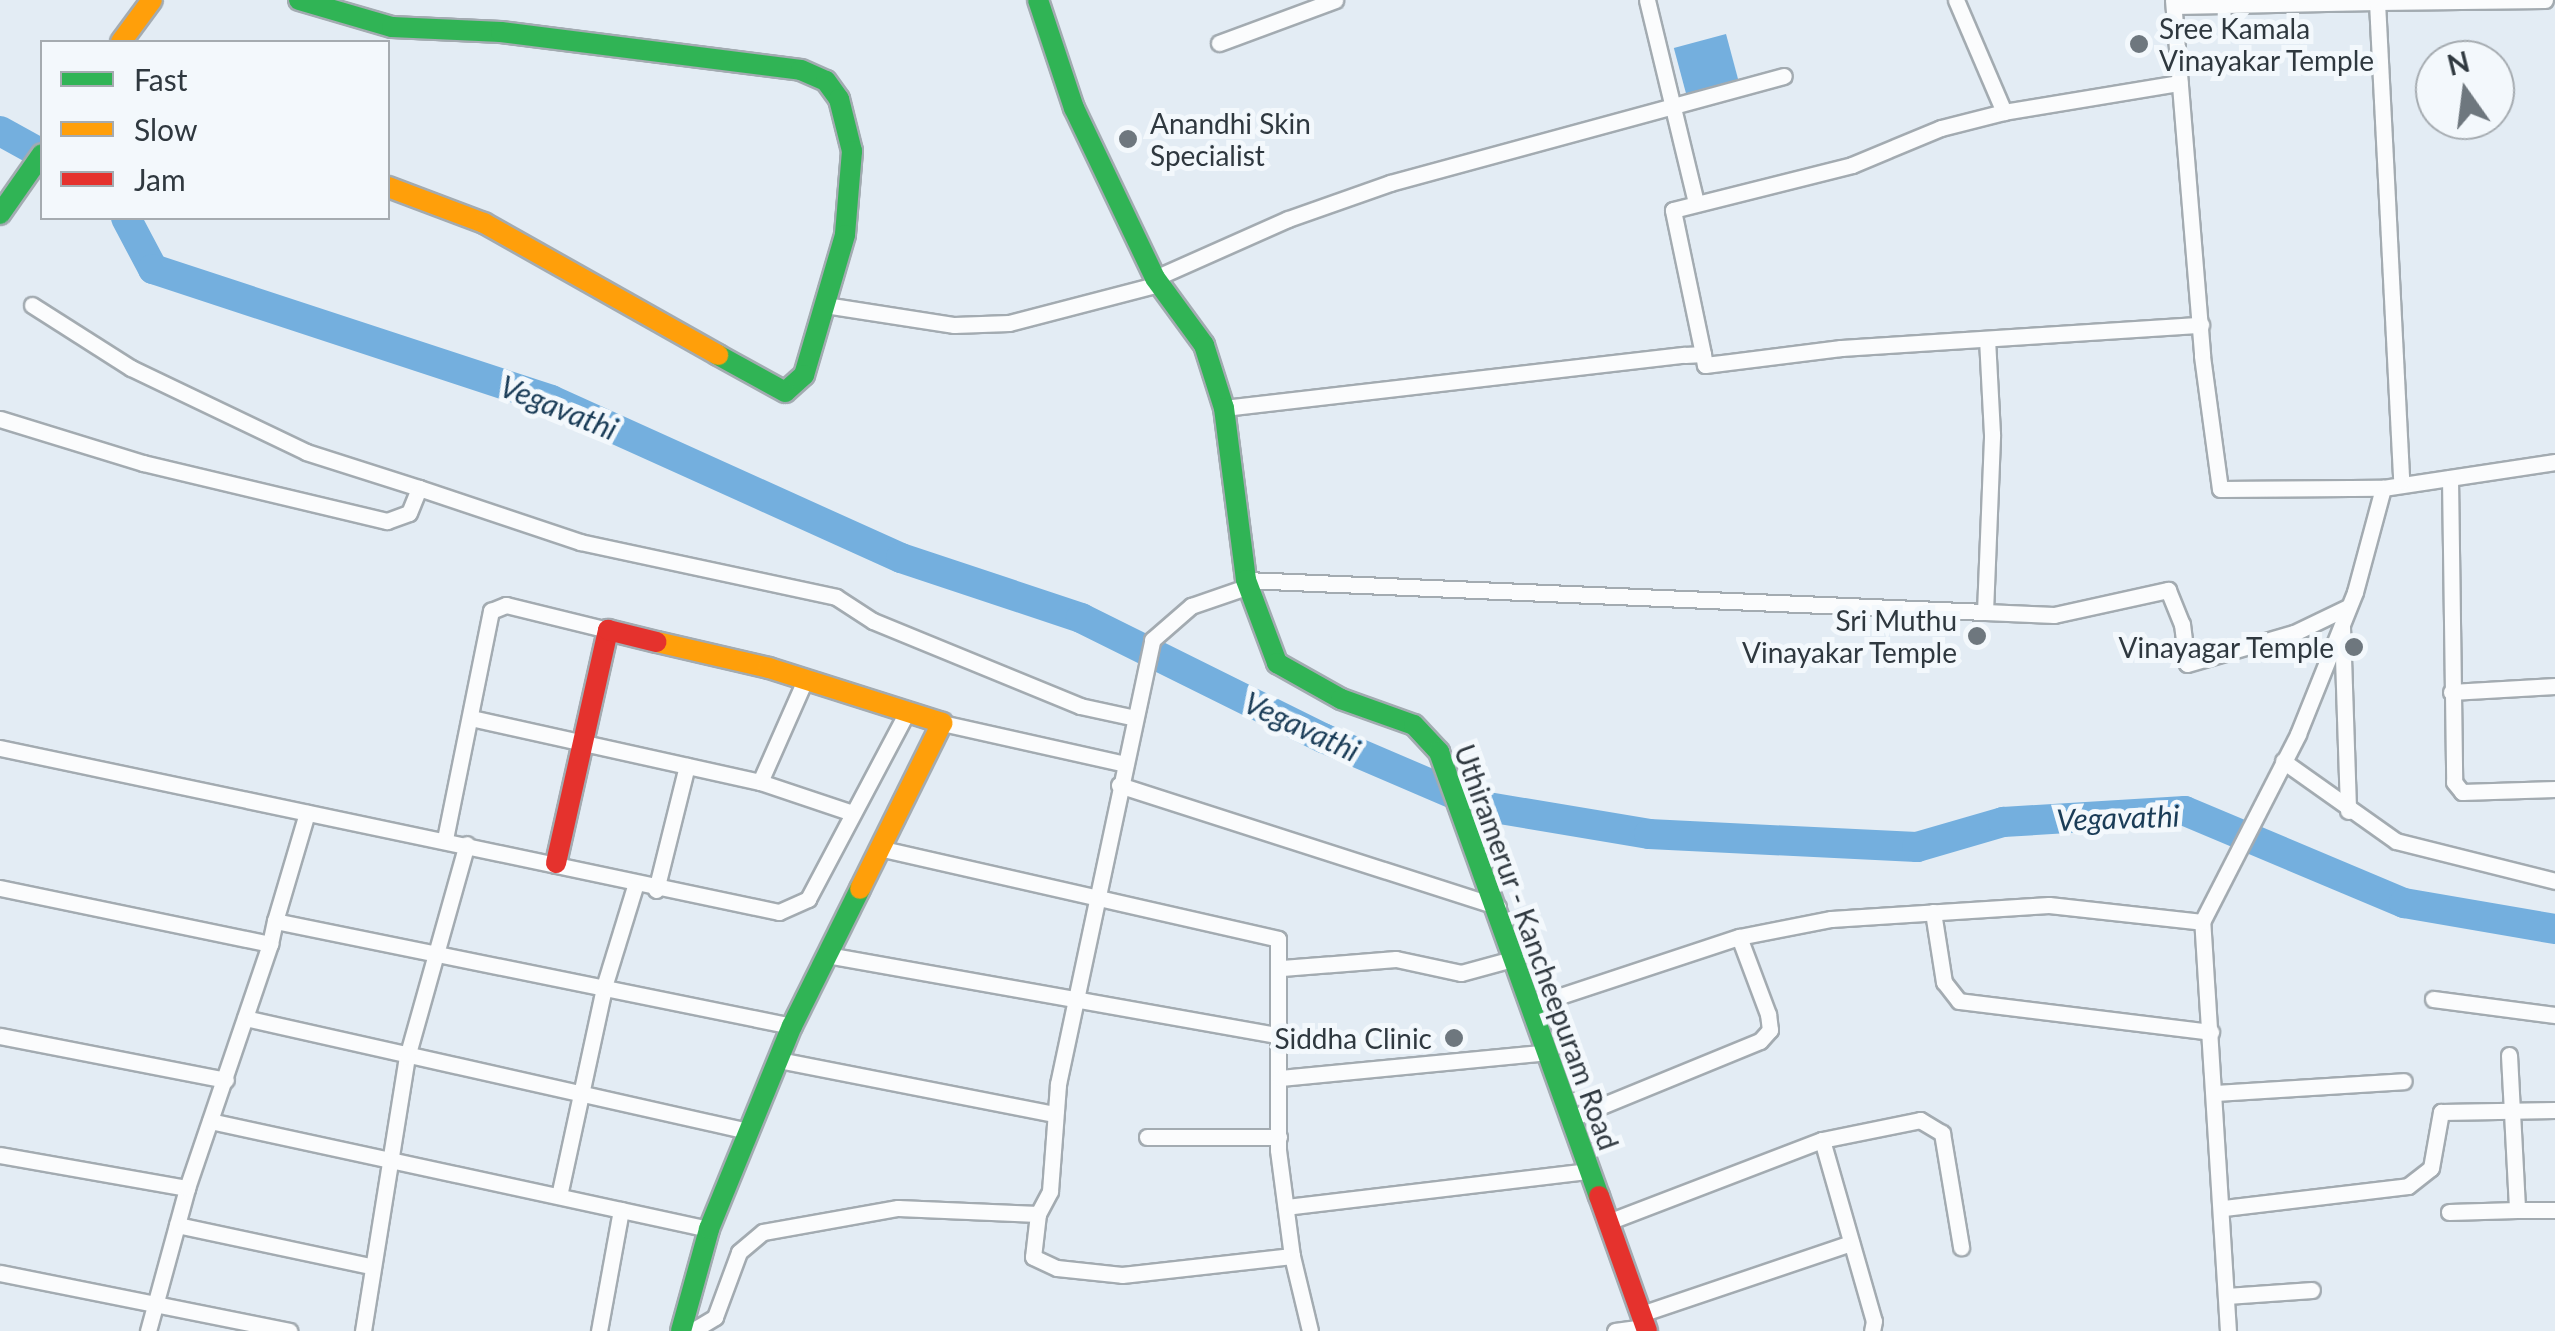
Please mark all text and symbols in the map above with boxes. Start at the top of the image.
place label: Sree Kamala Vinayakar Temple [2159,11,2375,77]
marker: Sree Kamala Vinayakar Temple [2128,33,2150,55]
legend [40,40,390,220]
north arrow [2415,40,2515,140]
text: N [2444,44,2473,82]
text: Fast [134,61,188,97]
place label: Anandhi Skin Specialist [1150,106,1311,172]
text: Slow [134,111,197,147]
marker: Anandhi Skin Specialist [1115,126,1141,152]
text: Jam [134,161,186,197]
water label: Vegavathi [495,367,623,447]
place label: Sri Muthu Vinayakar Temple [1741,603,1957,669]
marker: Sri Muthu Vinayakar Temple [1966,625,1988,647]
place label: Vinayagar Temple [2117,630,2334,664]
marker: Vinayagar Temple [2343,636,2365,658]
water label: Vegavathi [1239,684,1365,768]
street label: Uthiramerur - Kancheepuram Road [1448,740,1626,1154]
water label: Vegavathi [2056,797,2180,837]
place label: Siddha Clinic [1274,1021,1432,1055]
marker: Siddha Clinic [1441,1025,1467,1051]

